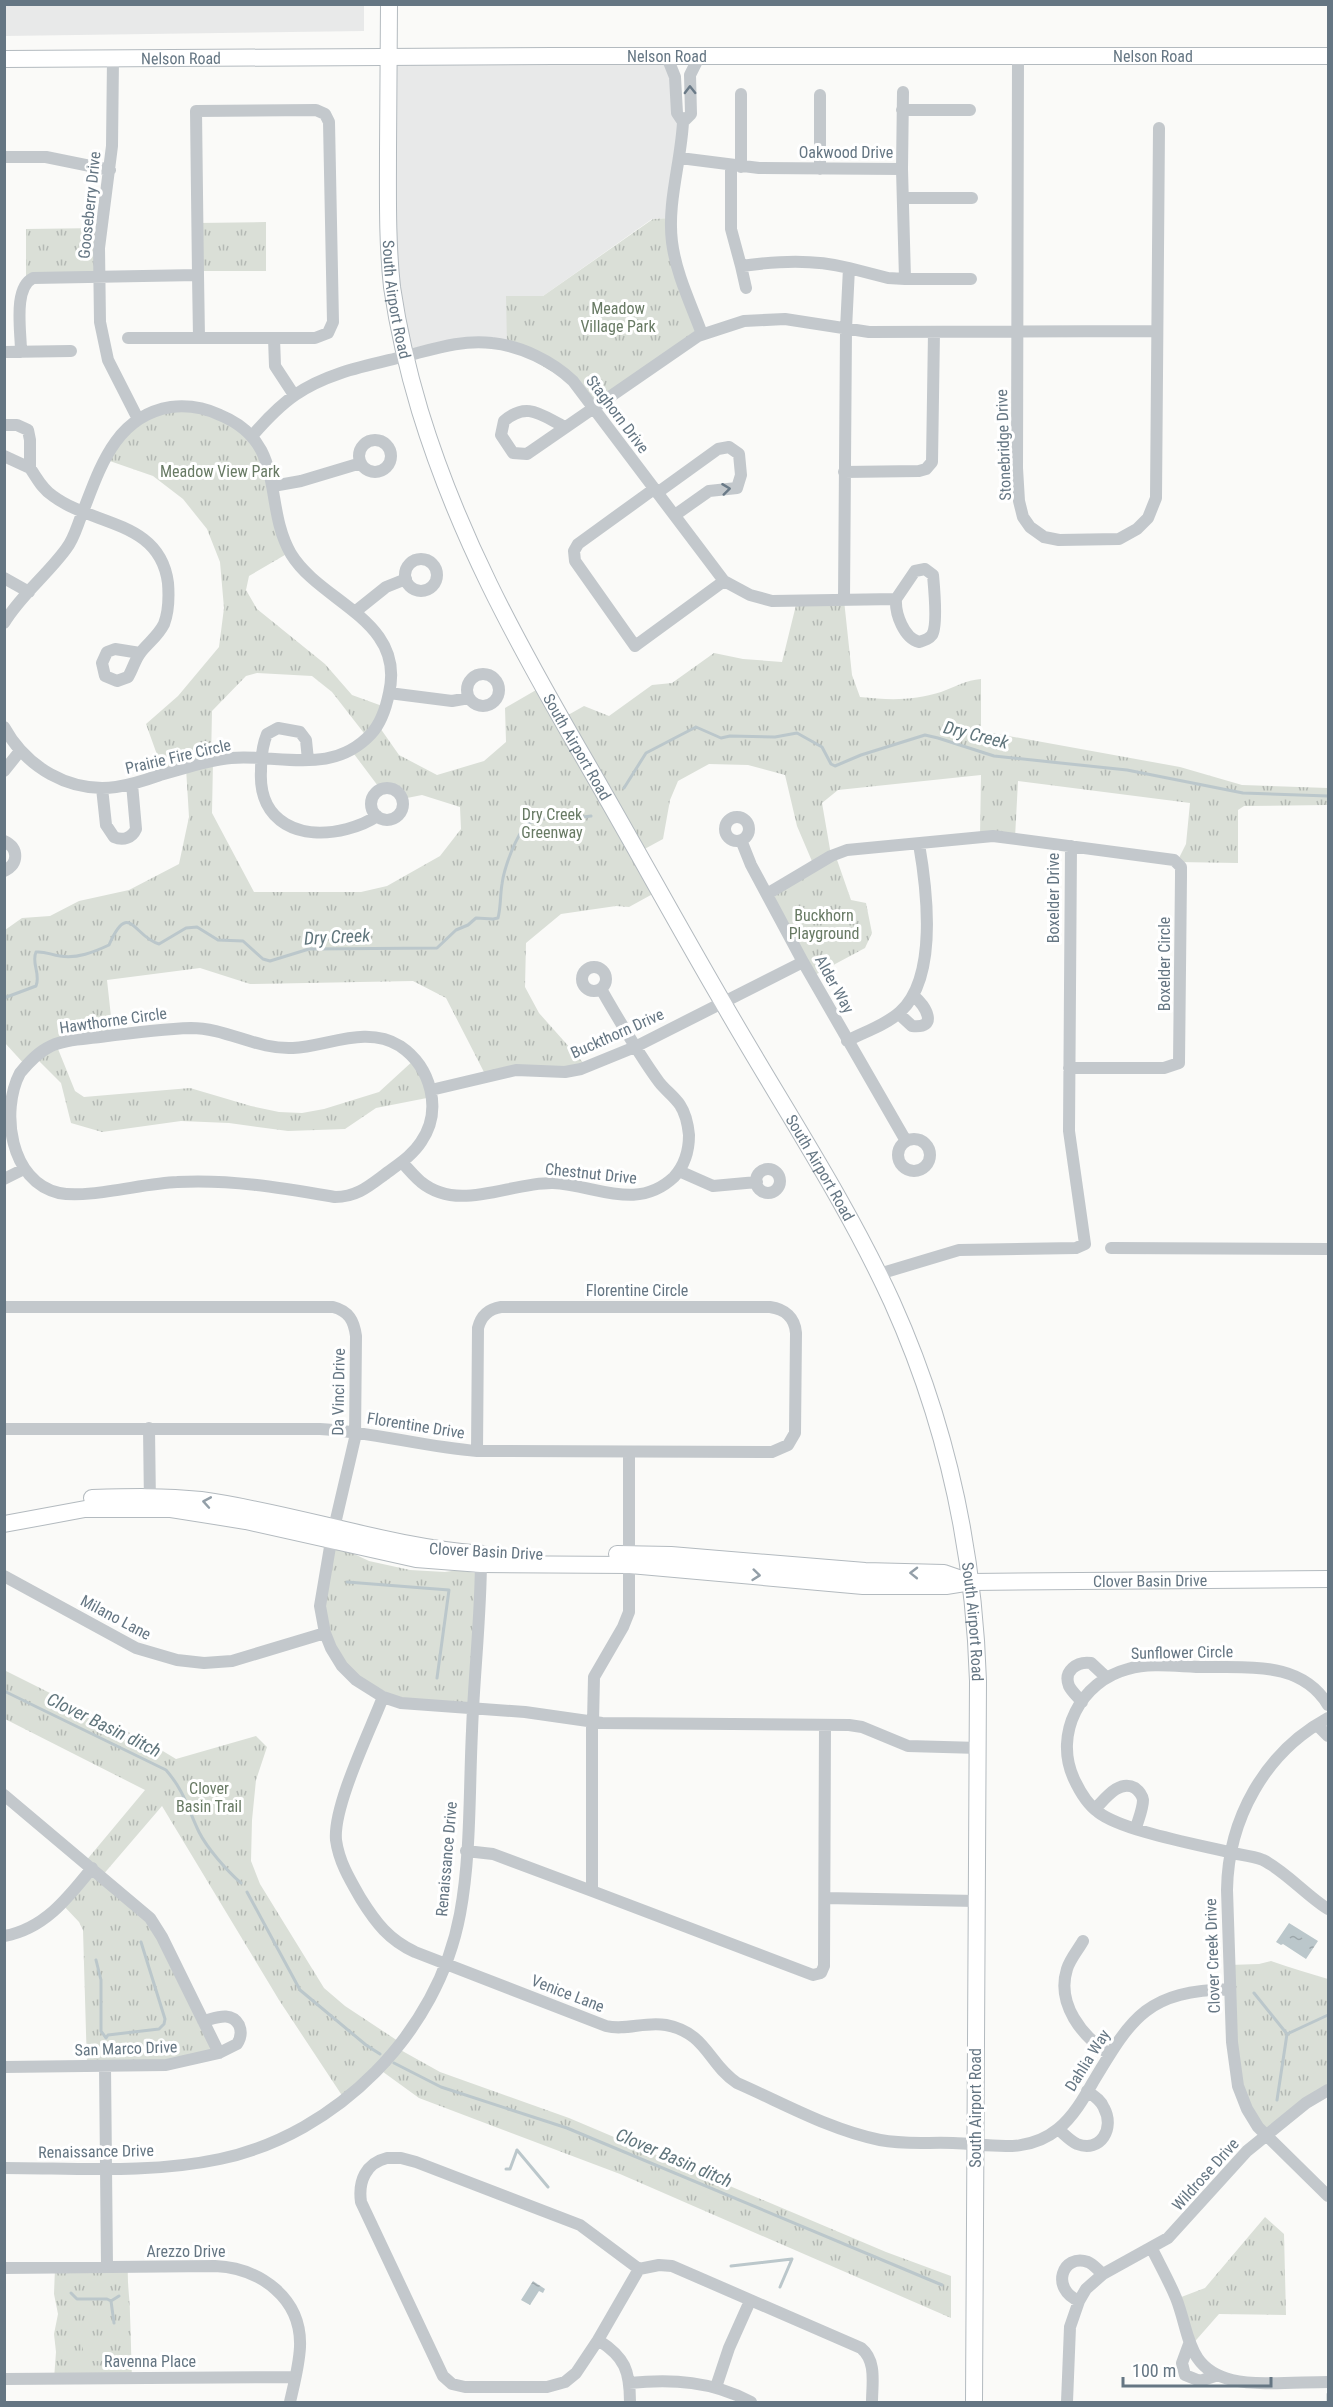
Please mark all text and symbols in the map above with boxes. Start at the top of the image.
street label: Nelson Road [627,47,707,66]
street label: Nelson Road [1113,47,1193,66]
street label: Nelson Road [141,49,221,68]
one-way arrow [684,85,696,94]
street label: Oakwood Drive [799,143,893,162]
street label: Gooseberry Drive [74,150,105,260]
street label: South Airport Road [379,240,415,361]
park label: Meadow Village Park [580,299,656,336]
street label: Staghorn Drive [582,372,653,457]
street label: Stonebridge Drive [992,389,1015,501]
park label: Meadow View Park [160,462,281,481]
one-way arrow [721,484,731,496]
street label: South Airport Road [539,690,615,804]
water label: Dry Creek [942,716,1012,753]
street label: Prairie Fire Circle [123,735,233,778]
park label: Dry Creek Greenway [521,805,583,842]
street label: Boxelder Drive [1044,853,1063,943]
park label: Buckhorn Playground [789,906,859,943]
street label: Boxelder Circle [1155,917,1174,1011]
water label: Dry Creek [303,924,372,949]
street label: Alder Way [811,952,858,1017]
street label: Hawthorne Circle [58,1004,168,1037]
street label: Buckthorn Drive [568,1004,667,1062]
street label: South Airport Road [782,1111,858,1224]
street label: Chestnut Drive [544,1159,638,1188]
street label: Florentine Circle [586,1281,688,1300]
street label: Da Vinci Drive [328,1348,349,1436]
street label: Florentine Drive [366,1408,466,1443]
one-way arrow [202,1496,212,1508]
street label: Clover Basin Drive [428,1539,543,1564]
street label: South Airport Road [958,1561,987,1682]
one-way arrow [909,1566,918,1579]
one-way arrow [751,1568,760,1581]
street label: Clover Basin Drive [1093,1571,1207,1591]
street label: Milano Lane [77,1591,154,1644]
street label: Sunflower Circle [1131,1642,1233,1663]
water label: Clover Basin ditch [44,1688,165,1761]
park label: Clover Basin Trail [176,1779,242,1816]
street label: Renaissance Drive [432,1801,461,1917]
street label: Clover Creek Drive [1201,1898,1224,2014]
street label: Venice Lane [529,1971,607,2016]
street label: Dahlia Way [1061,2026,1114,2095]
street label: San Marco Drive [74,2037,178,2060]
street label: South Airport Road [966,2048,985,2168]
water label: Clover Basin ditch [613,2124,735,2191]
street label: Wildrose Drive [1168,2134,1243,2214]
street label: Renaissance Drive [38,2141,154,2162]
street label: Arezzo Drive [147,2242,226,2261]
scale bar [1123,2350,1272,2388]
street label: Ravenna Place [104,2352,196,2371]
text: 100 m [1132,2360,1176,2381]

